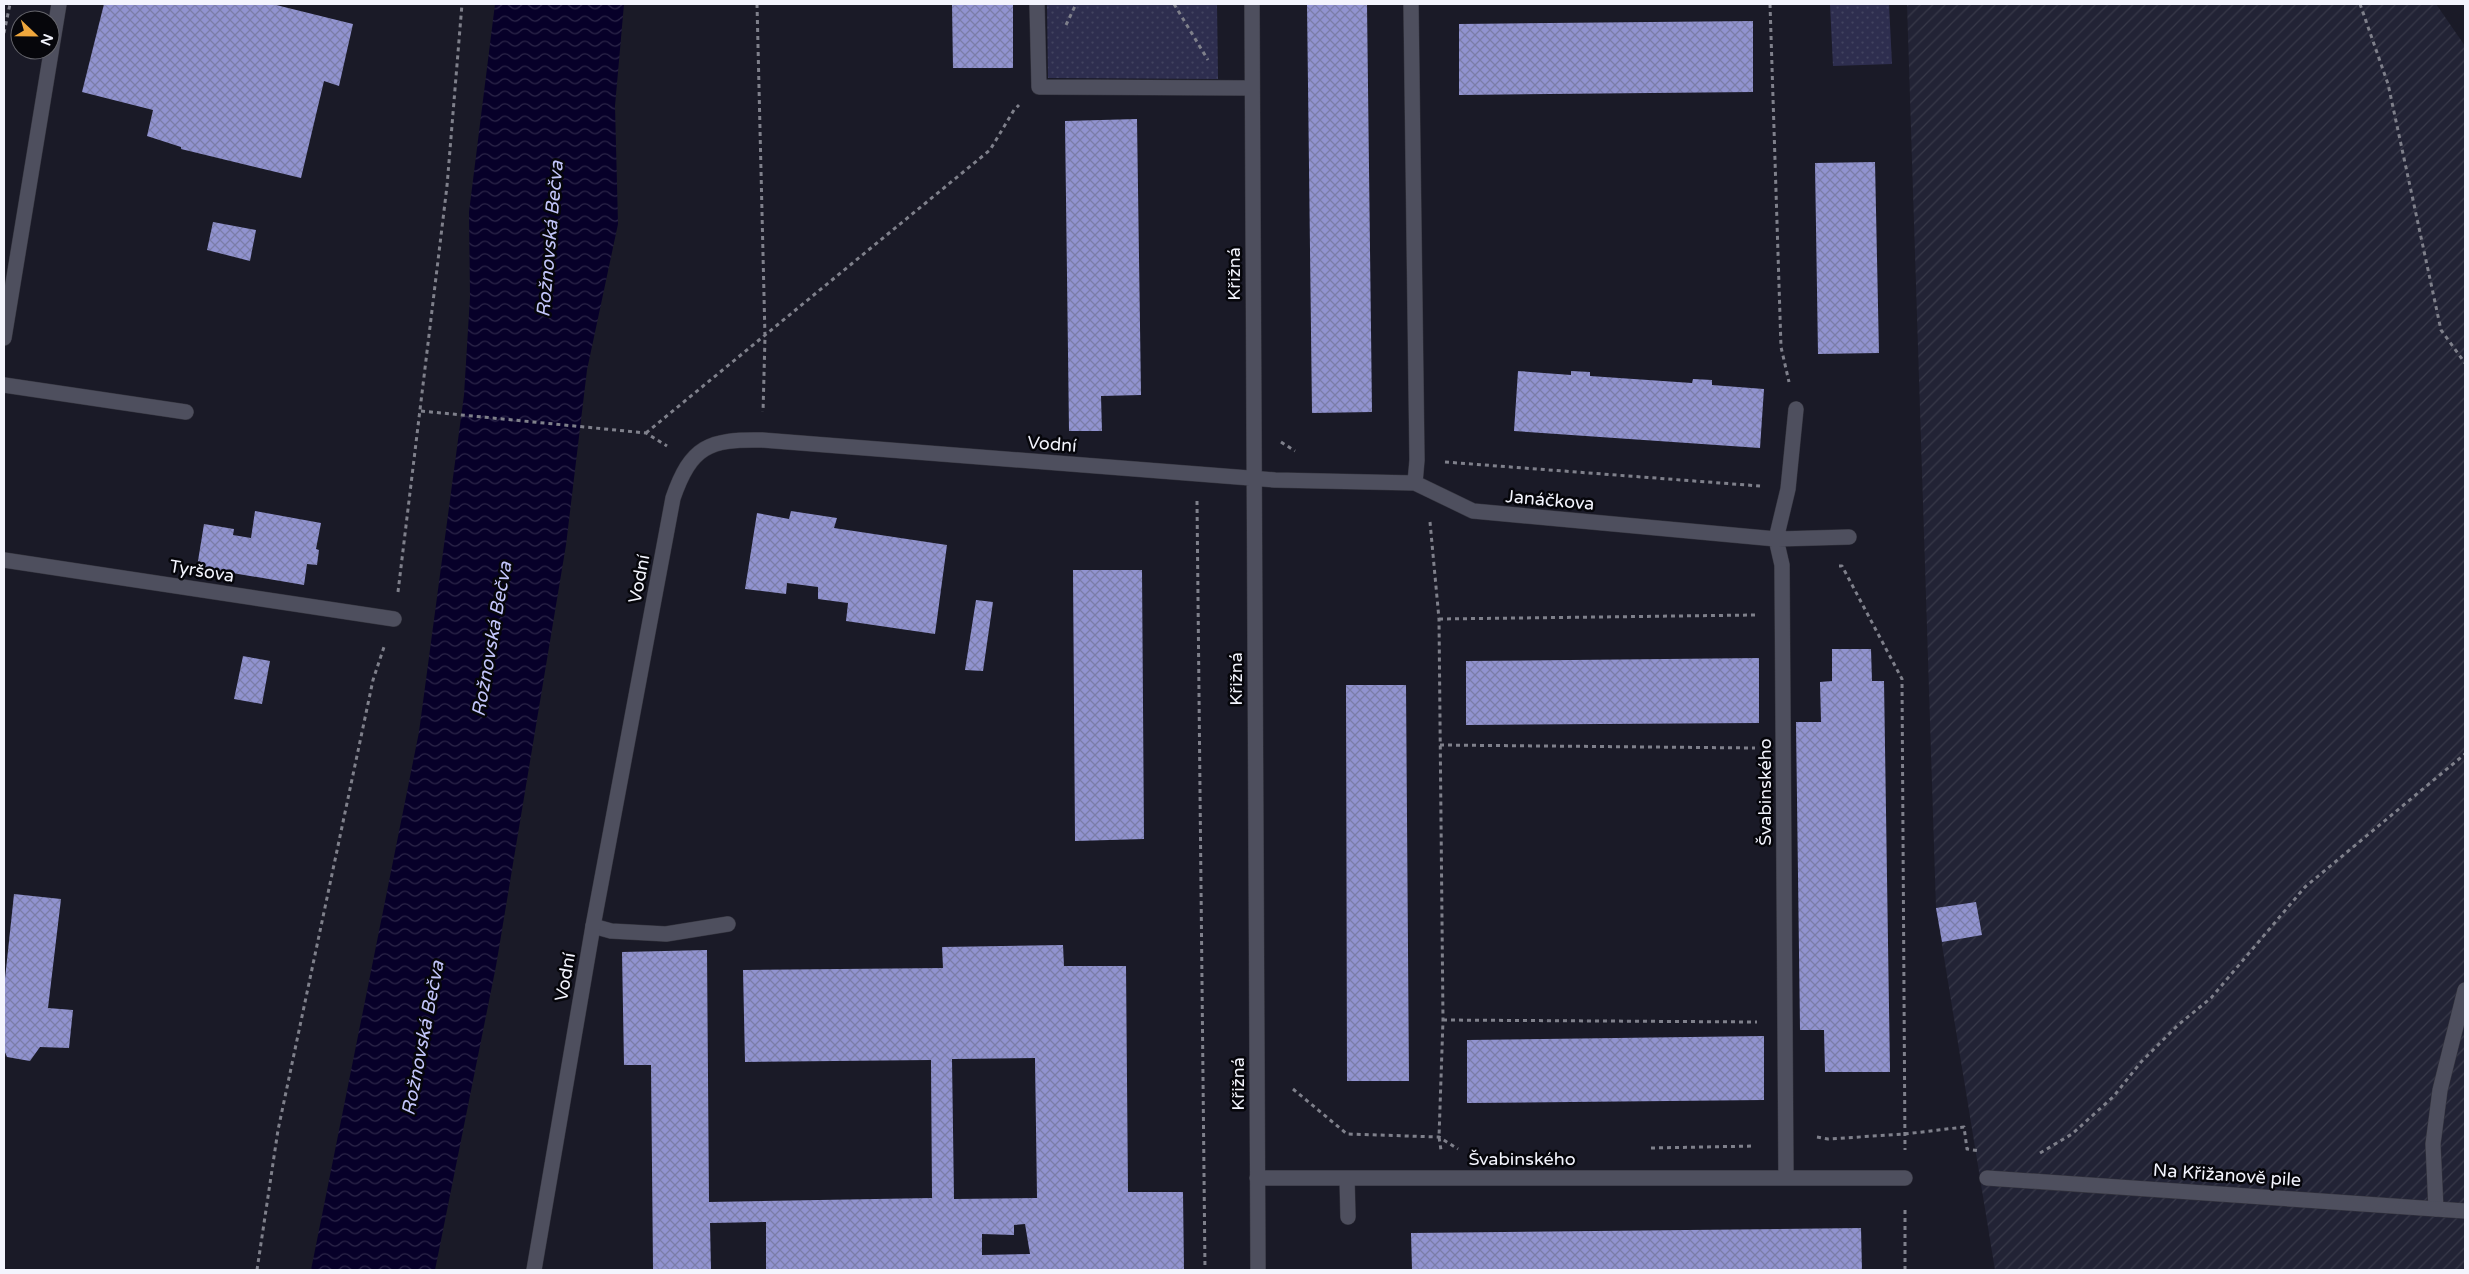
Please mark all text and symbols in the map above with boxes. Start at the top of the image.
north arrow [10,10,60,60]
text: N [37,31,57,48]
water label: Rožnovská Bečva [532,159,568,318]
street label: Křižná [1223,247,1245,301]
street label: Vodní [1027,431,1078,457]
street label: Janáčkova [1505,485,1595,515]
street label: Vodní [624,552,655,605]
street label: Tyršova [168,555,236,587]
water label: Rožnovská Bečva [468,559,517,718]
street label: Křižná [1225,652,1247,706]
street label: Švabinského [1754,738,1776,846]
street label: Vodní [550,950,580,1003]
water label: Rožnovská Bečva [397,958,449,1117]
street label: Křižná [1227,1057,1249,1111]
street label: Švabinského [1468,1148,1576,1170]
street label: Na Křižanově pile [2152,1159,2302,1191]

